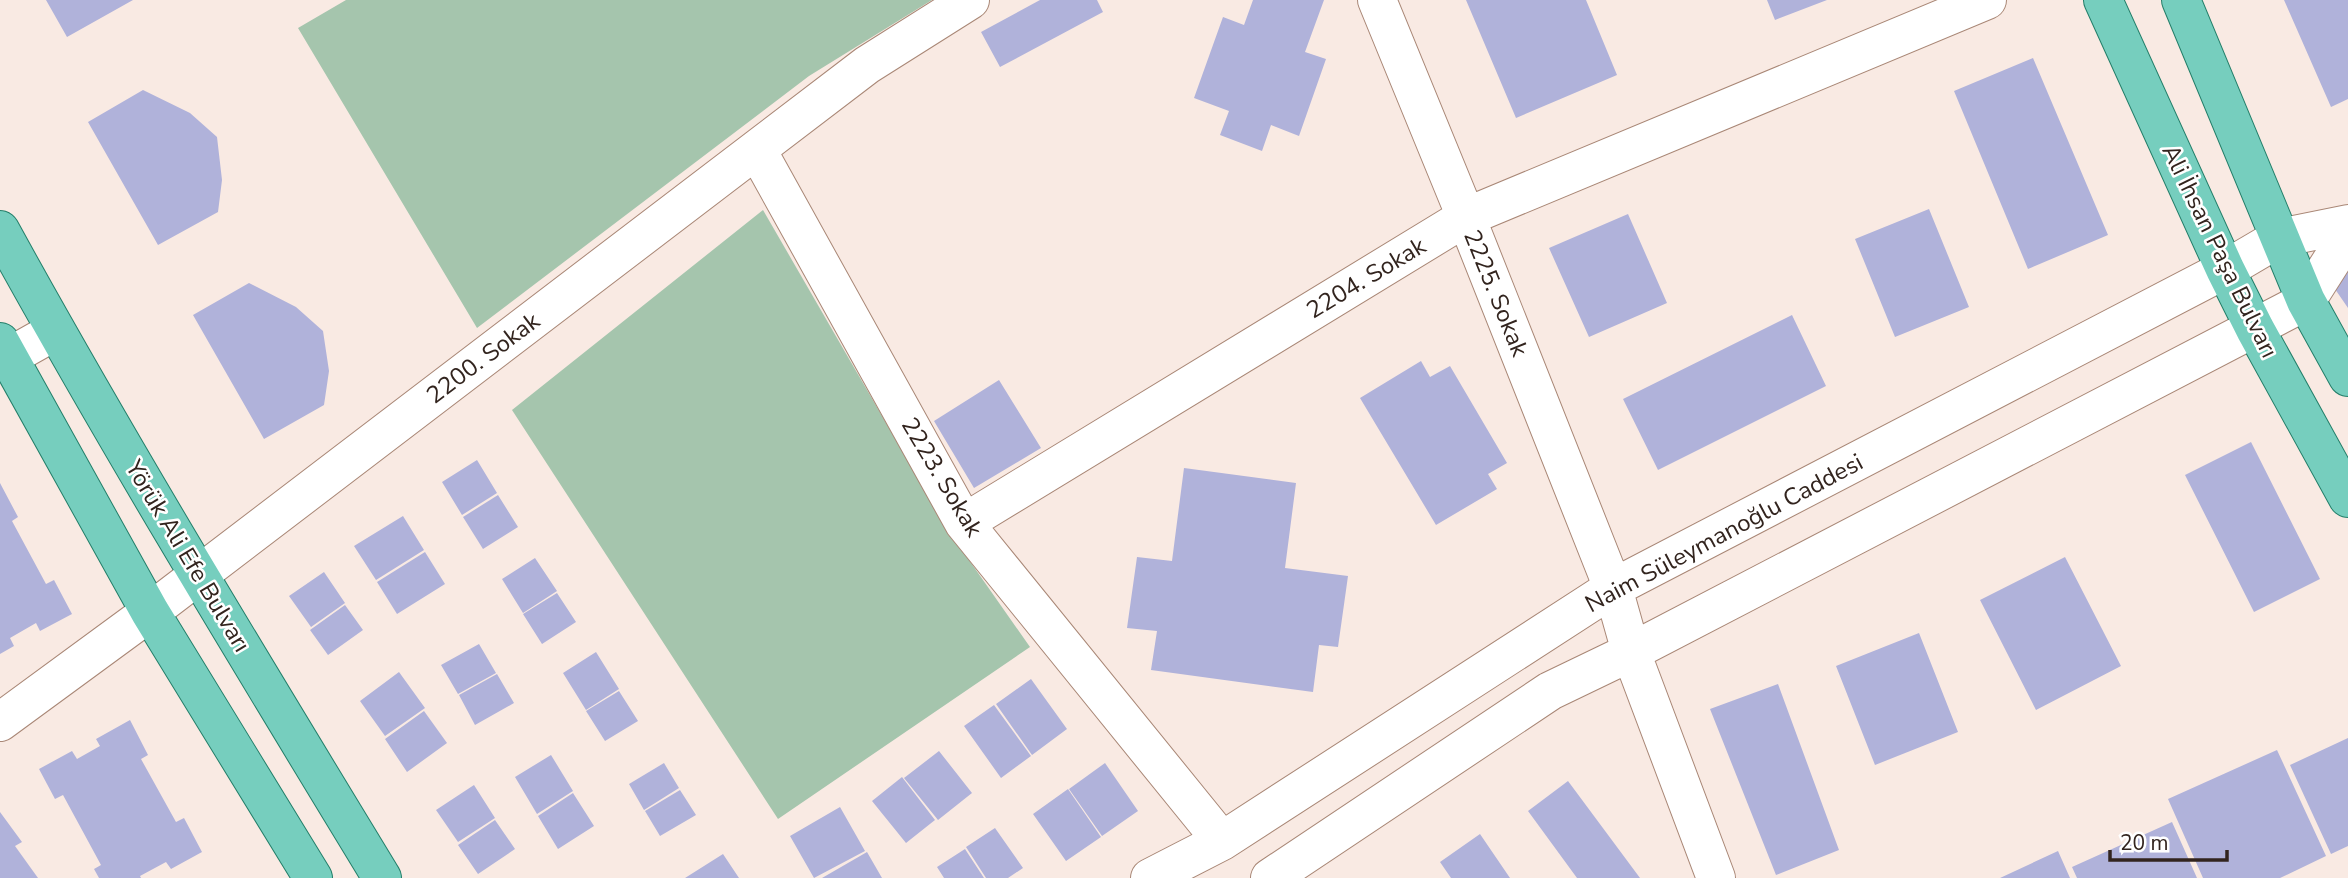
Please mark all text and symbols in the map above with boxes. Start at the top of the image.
street label: Ali İhsan Paşa Bulvarı [2154,139,2286,363]
street label: 2225. Sokak [1456,225,1536,362]
street label: 2204. Sokak [1300,229,1432,326]
street label: 2200. Sokak [420,304,547,411]
street label: 2223. Sokak [894,411,991,543]
street label: Naim Süleymanoğlu Caddesi [1579,446,1869,620]
street label: Yörük Ali Efe Bulvarı [118,453,258,658]
scale bar [2110,818,2227,862]
text: 20 m [2120,829,2169,857]

